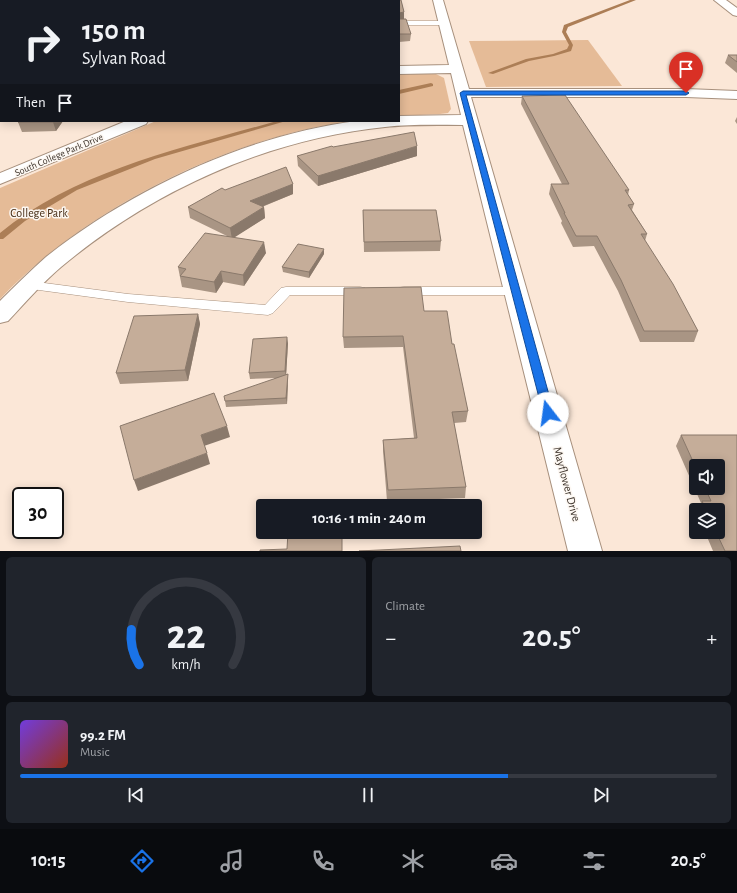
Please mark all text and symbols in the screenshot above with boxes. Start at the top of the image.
icon: right [16,16,68,68]
text: 150 m [82,17,146,45]
text: Sylvan Road [82,50,166,68]
pin [669,52,703,93]
icon: arrive [675,58,697,80]
icon: arrive [54,92,76,114]
text: Then [16,95,46,110]
street label: South College Park Drive [13,132,105,178]
park label: College Park [10,207,68,219]
position arrow [527,392,569,434]
street label: Mayflower Drive [550,445,583,523]
map controls [689,459,725,539]
button: sound [689,459,725,495]
speed limit sign: 30 [12,487,64,539]
button: layers [689,503,725,539]
text: 10:16 · 1 min · 240 m [312,511,426,526]
text: Climate [386,600,425,613]
text: 22 [166,614,205,655]
text: 20.5° [522,622,580,652]
text: − [386,627,396,649]
text: + [706,627,717,649]
text: km/h [171,657,200,671]
text: 99.2 FM [80,728,126,743]
text: Music [80,746,110,759]
icon: previous [125,784,147,806]
icon: pause [357,784,379,806]
icon: next [590,784,612,806]
icon: directions [128,847,156,875]
icon: music [218,847,246,875]
icon: phone [309,847,337,875]
icon: climate [399,847,427,875]
icon: car [490,847,518,875]
icon: filters [580,847,608,875]
text: 10:15 [31,852,65,870]
text: 20.5° [671,852,706,870]

